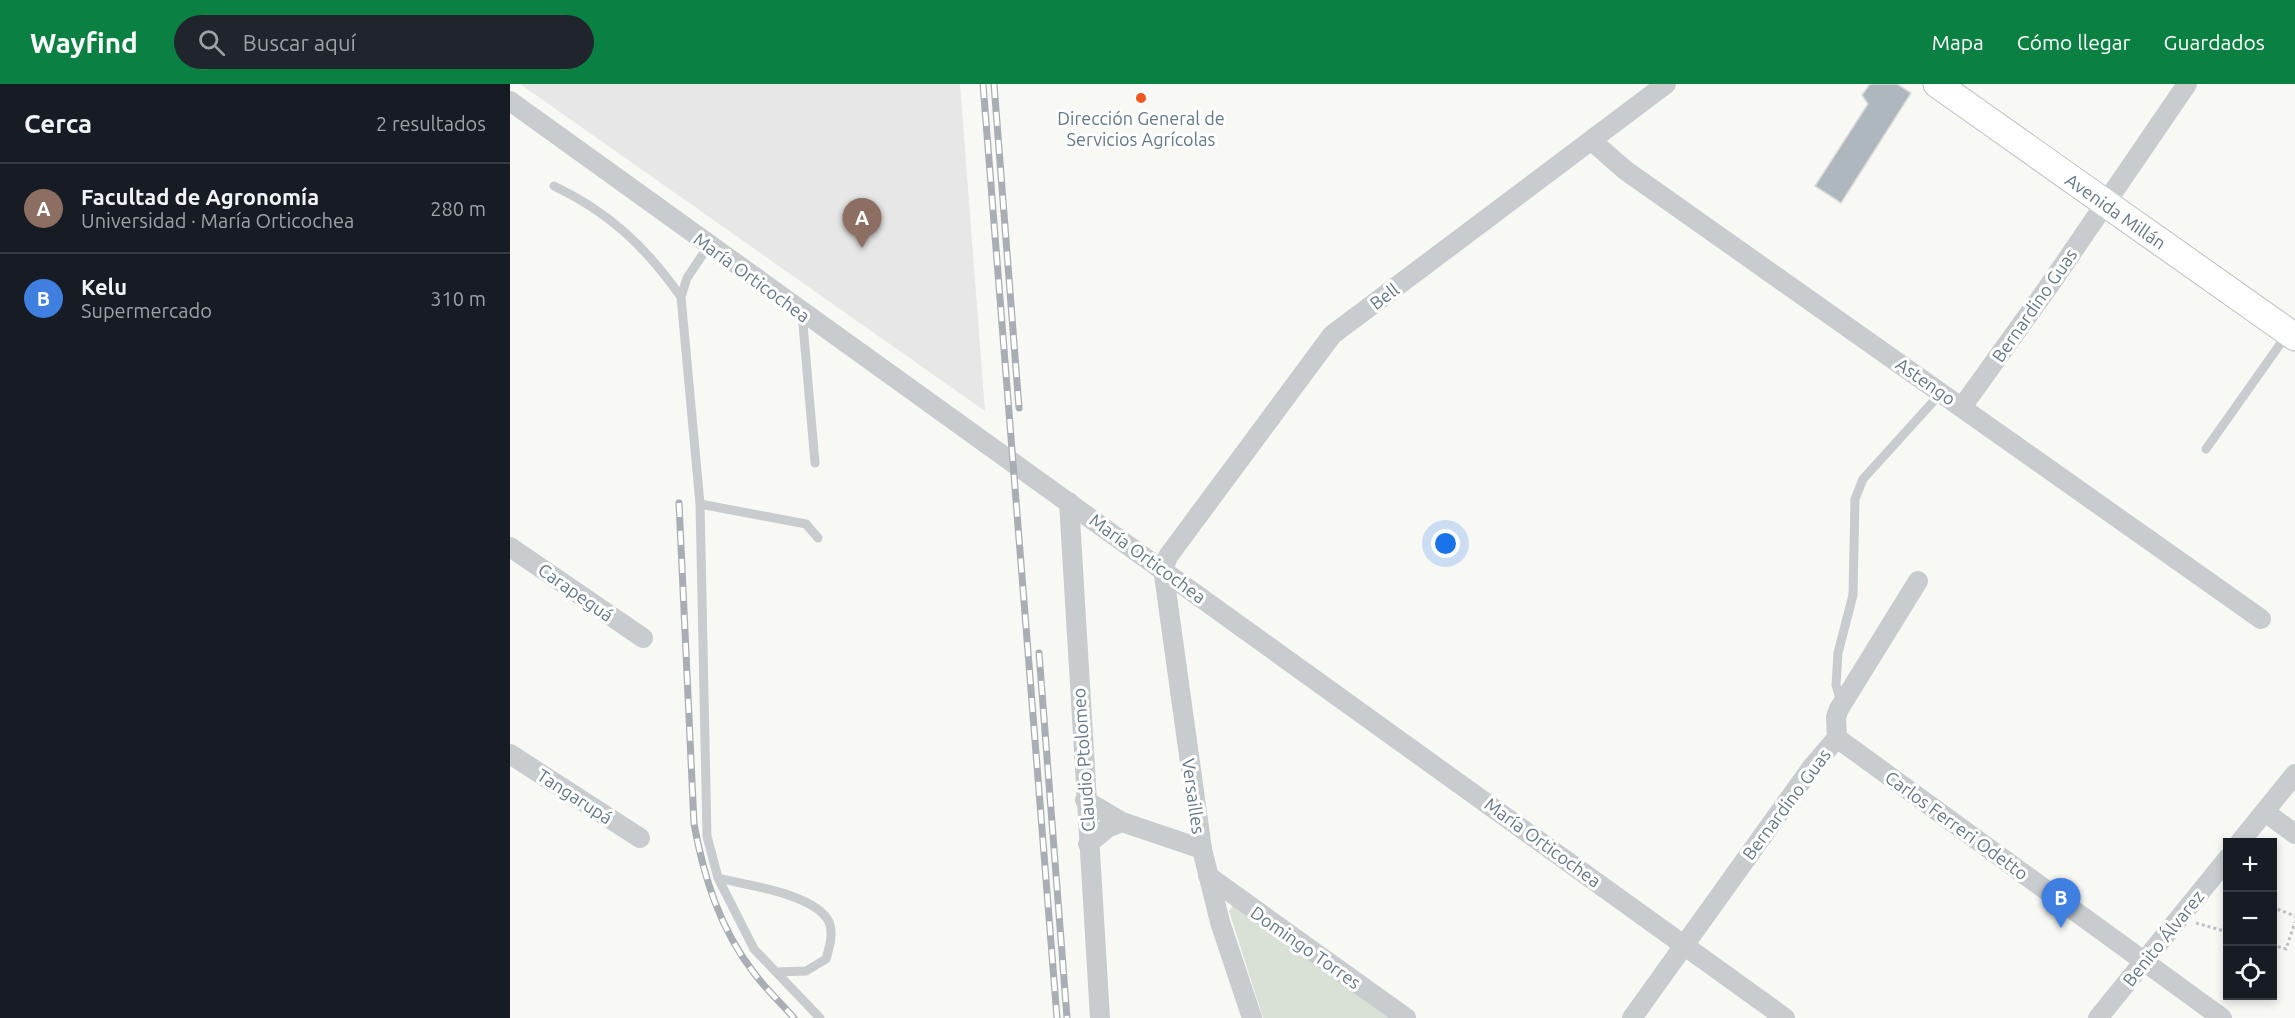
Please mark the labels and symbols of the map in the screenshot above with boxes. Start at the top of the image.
marker: Dirección General de Servicios Agrícolas [1134,91,1148,105]
place label: Dirección General de Servicios Agrícolas [1057,108,1225,149]
street label: Avenida Millán [2062,169,2170,253]
pin: A [842,198,882,248]
street label: María Orticochea [690,228,814,326]
street label: Bernardino Guas [1987,244,2081,365]
street label: Bell [1366,279,1403,313]
street label: Astengo [1892,353,1960,409]
street label: María Orticochea [1086,509,1210,607]
your location [1431,529,1460,558]
street label: Carapeguá [535,559,617,625]
street label: Claudio Ptolomeo [1068,687,1098,833]
street label: Bernardino Guas [1738,744,1834,863]
street label: Versailles [1179,757,1209,835]
street label: Tangarupá [534,764,616,828]
street label: Carlos Ferreri Odetto [1882,766,2032,884]
street label: María Orticochea [1481,793,1605,891]
pin: B [2042,878,2080,928]
street label: Benito Álvarez [2118,886,2208,990]
street label: Domingo Torres [1247,902,1365,992]

